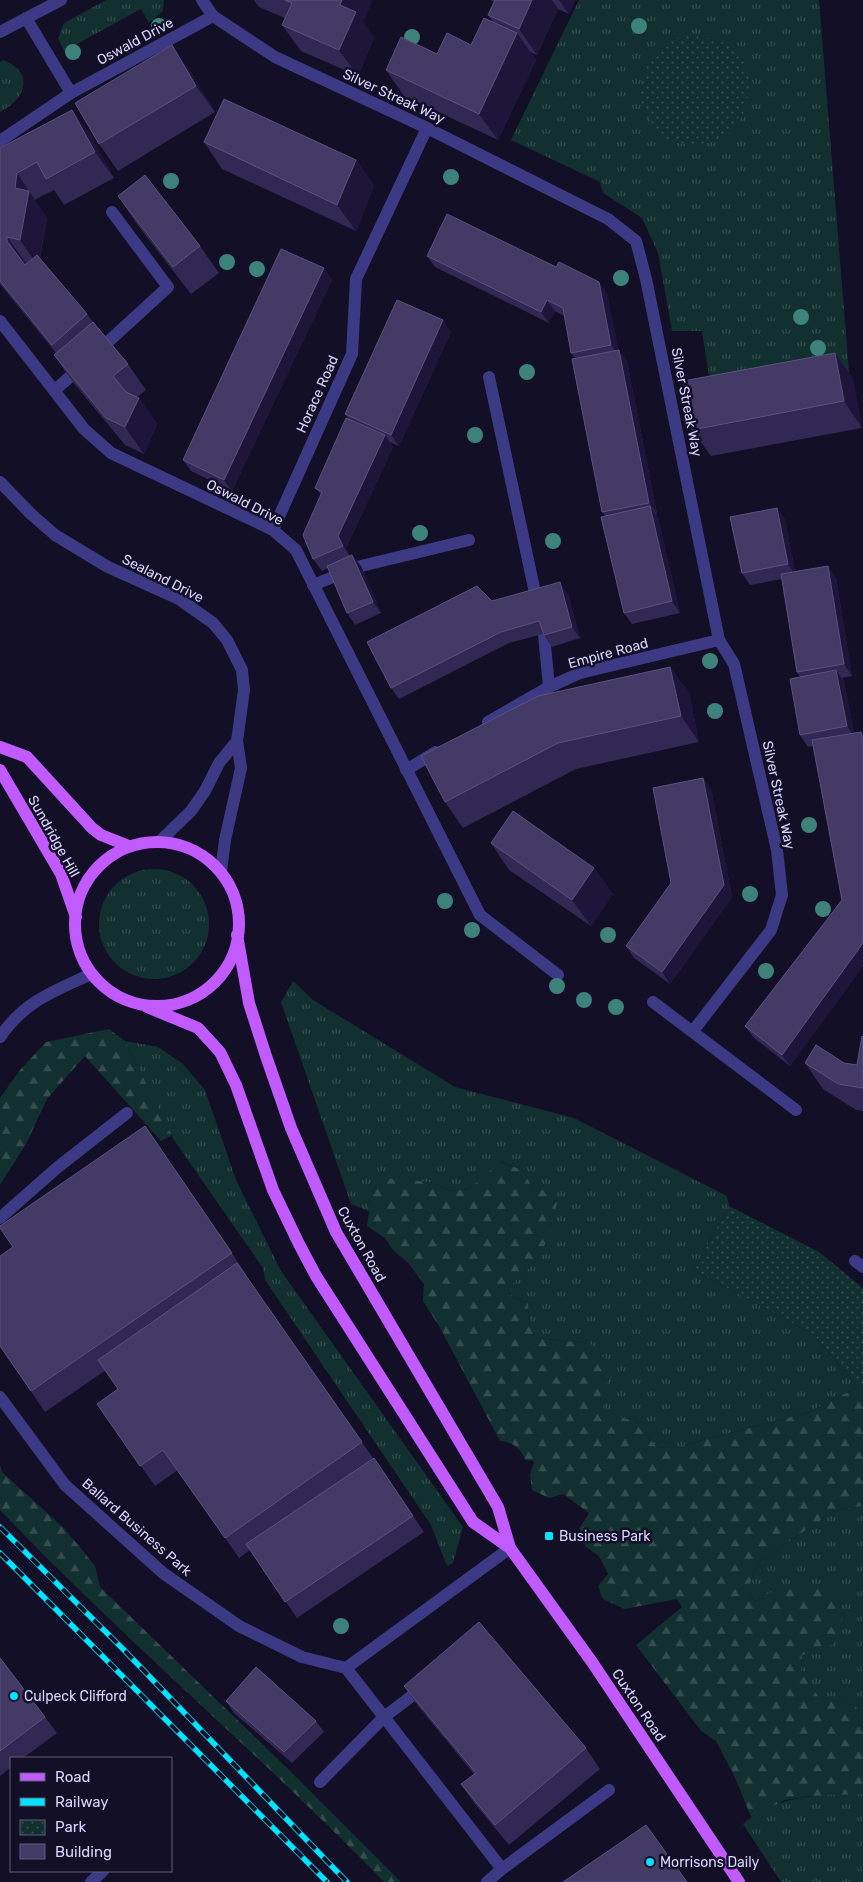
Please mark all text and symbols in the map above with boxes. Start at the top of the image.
street label: Oswald Drive [94,14,176,69]
street label: Silver Streak Way [340,65,448,128]
street label: Silver Streak Way [668,346,705,458]
street label: Horace Road [293,353,342,436]
street label: Oswald Drive [203,476,286,529]
street label: Sealand Drive [119,551,207,606]
street label: Empire Road [566,635,650,672]
street label: Silver Streak Way [759,739,798,851]
street label: Sundridge Hill [24,792,83,880]
street label: Cuxton Road [334,1203,389,1285]
street label: Ballard Business Park [78,1475,196,1580]
place label: Business Park [559,1528,651,1545]
marker: Business Park [543,1530,555,1542]
street label: Cuxton Road [608,1666,669,1745]
place label: Culpeck Clifford [24,1688,127,1705]
marker: Culpeck Clifford [8,1690,20,1702]
legend [10,1757,172,1872]
text: Road [55,1768,91,1786]
text: Railway [55,1793,109,1811]
text: Park [55,1818,86,1836]
text: Building [55,1843,112,1861]
place label: Morrisons Daily [660,1854,760,1871]
marker: Morrisons Daily [644,1856,656,1868]

